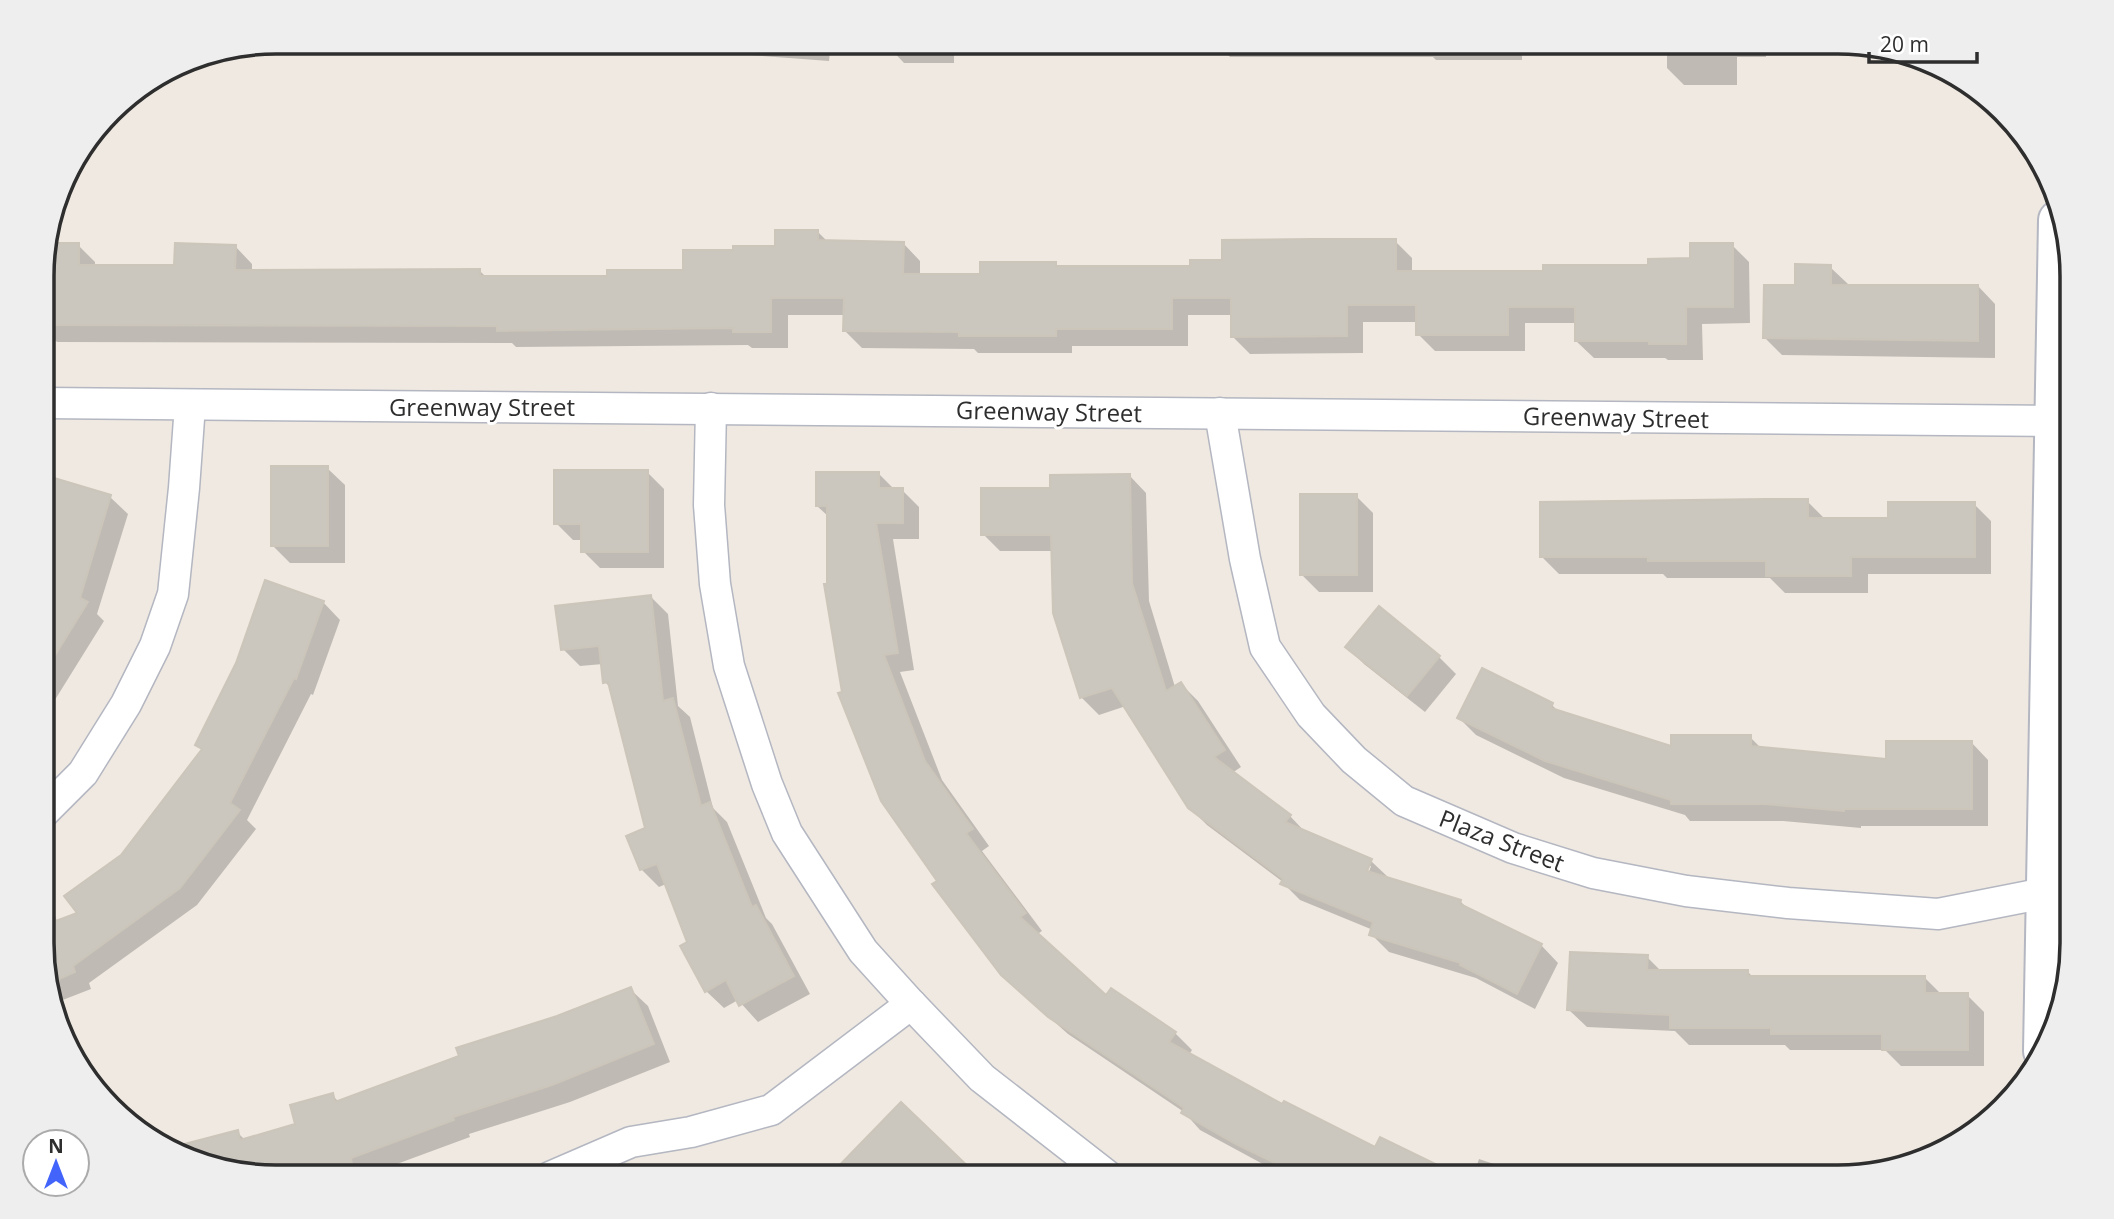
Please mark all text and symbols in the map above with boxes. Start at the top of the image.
scale bar [1869,21,1978,65]
text: 20 m [1880,30,1929,58]
street label: Greenway Street [389,390,575,423]
street label: Greenway Street [956,393,1142,429]
street label: Greenway Street [1523,399,1709,435]
street label: Plaza Street [1435,801,1569,879]
north arrow [21,1128,91,1198]
text: N [48,1133,64,1159]

